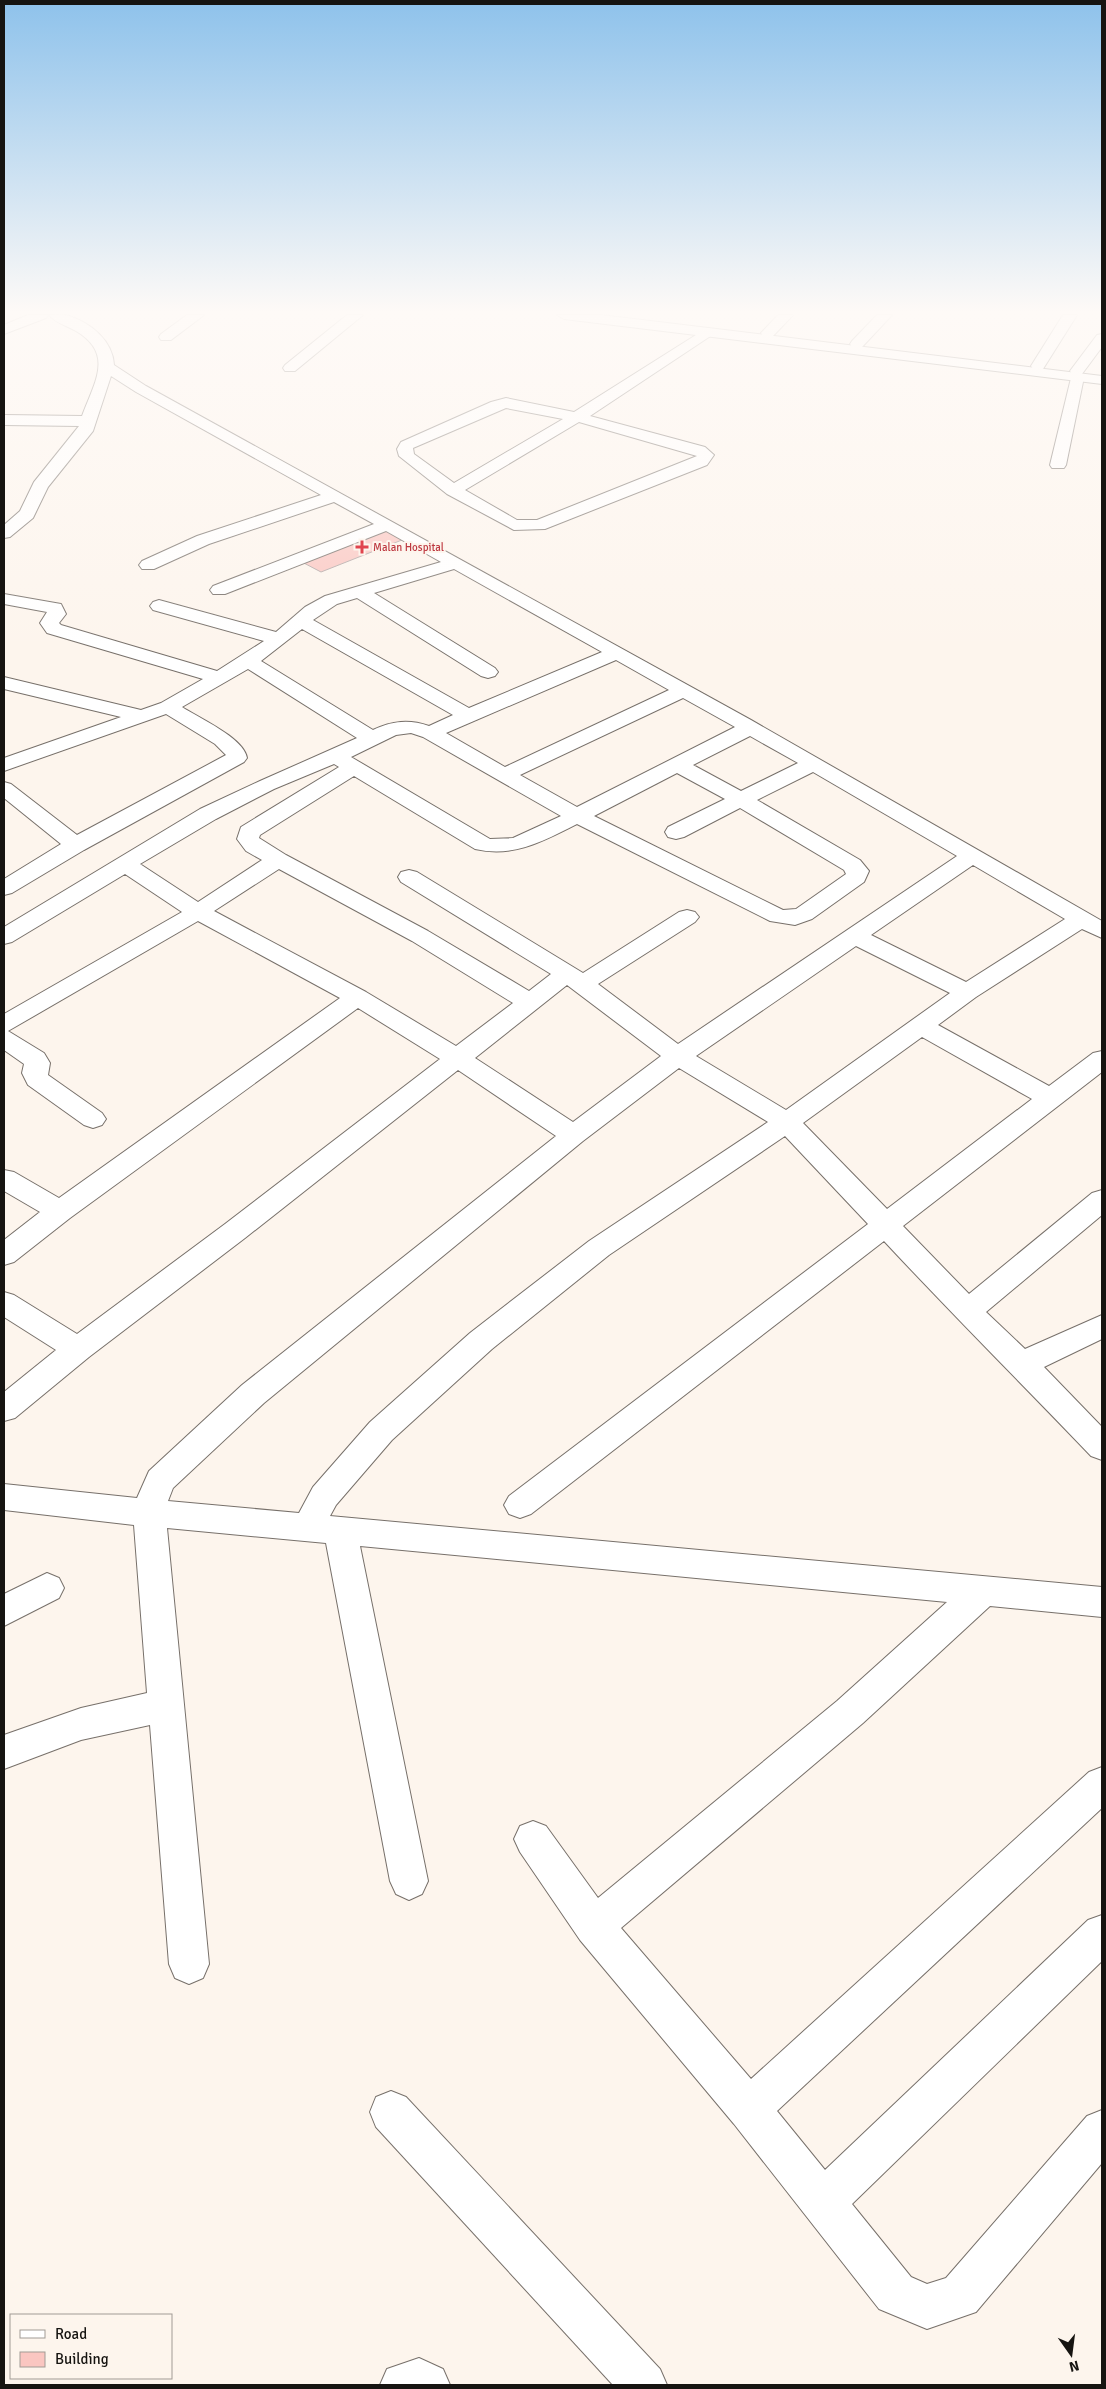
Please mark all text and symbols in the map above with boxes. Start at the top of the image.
marker: Malan Hospital [355,540,369,554]
place label: Malan Hospital [373,541,444,554]
legend [10,2314,172,2379]
text: Road [55,2325,87,2343]
north arrow [1046,2329,1096,2379]
text: Building [55,2350,109,2368]
text: N [1067,2357,1081,2376]

